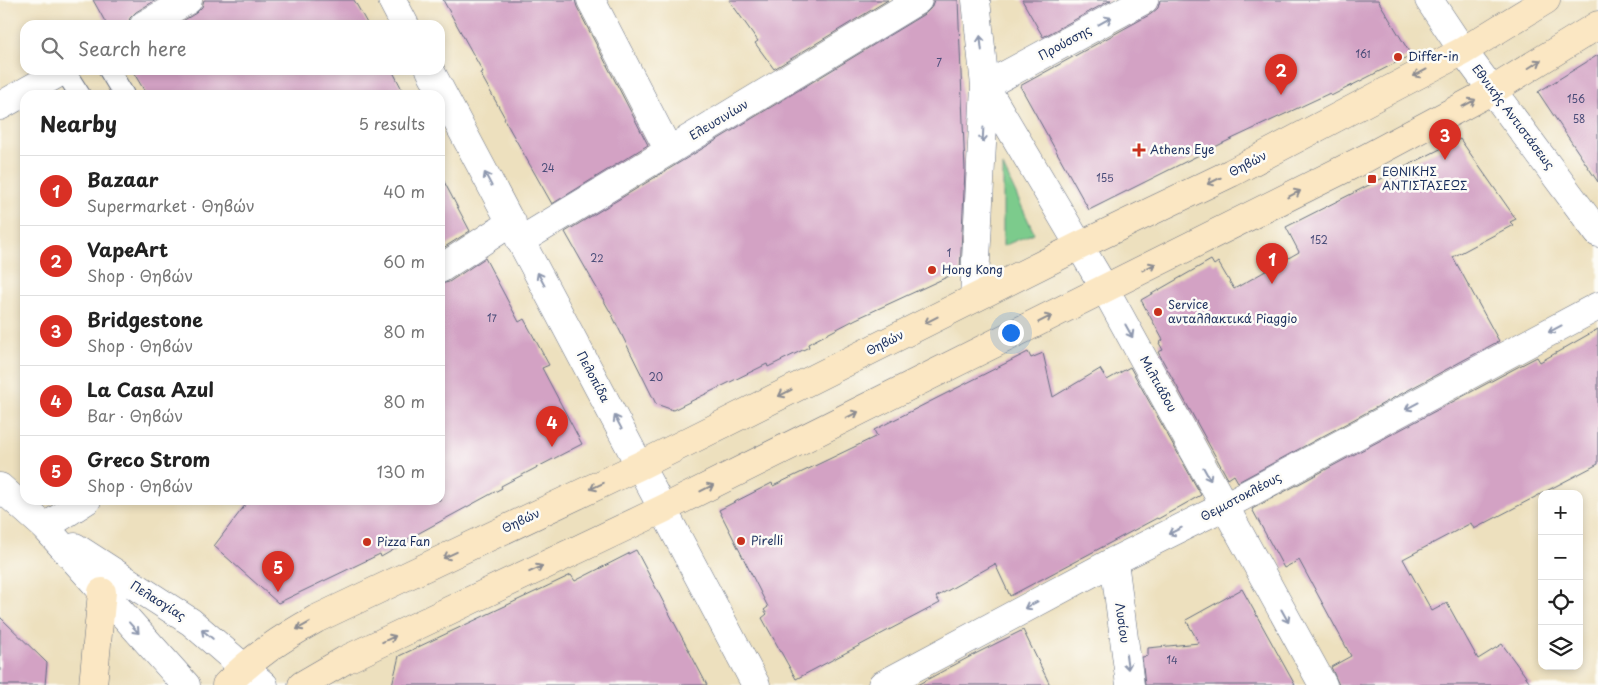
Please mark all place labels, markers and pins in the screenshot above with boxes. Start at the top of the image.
place label: Differ-in [1408,47,1459,65]
marker: Differ-in [1392,51,1404,63]
pin: 2 [1265,54,1297,95]
pin: 3 [1429,119,1461,160]
place label: Athens Eye [1150,140,1215,158]
marker: Athens Eye [1132,143,1146,157]
place label: ΕΘΝΙΚΗΣ ΑΝΤΙΣΤΑΣΕΩΣ [1382,162,1467,194]
marker: ΕΘΝΙΚΗΣ ΑΝΤΙΣΤΑΣΕΩΣ [1366,173,1378,185]
pin: 1 [1256,243,1288,284]
place label: Hong Kong [942,260,1003,278]
marker: Hong Kong [926,264,938,276]
place label: Service ανταλλακτικά Piaggio [1168,295,1297,327]
marker: Service ανταλλακτικά Piaggio [1152,306,1164,318]
pin: 4 [536,406,568,447]
place label: Pirelli [751,531,783,549]
place label: Pizza Fan [377,532,430,550]
marker: Pirelli [735,535,747,547]
marker: Pizza Fan [361,536,373,548]
pin: 5 [262,551,294,592]

